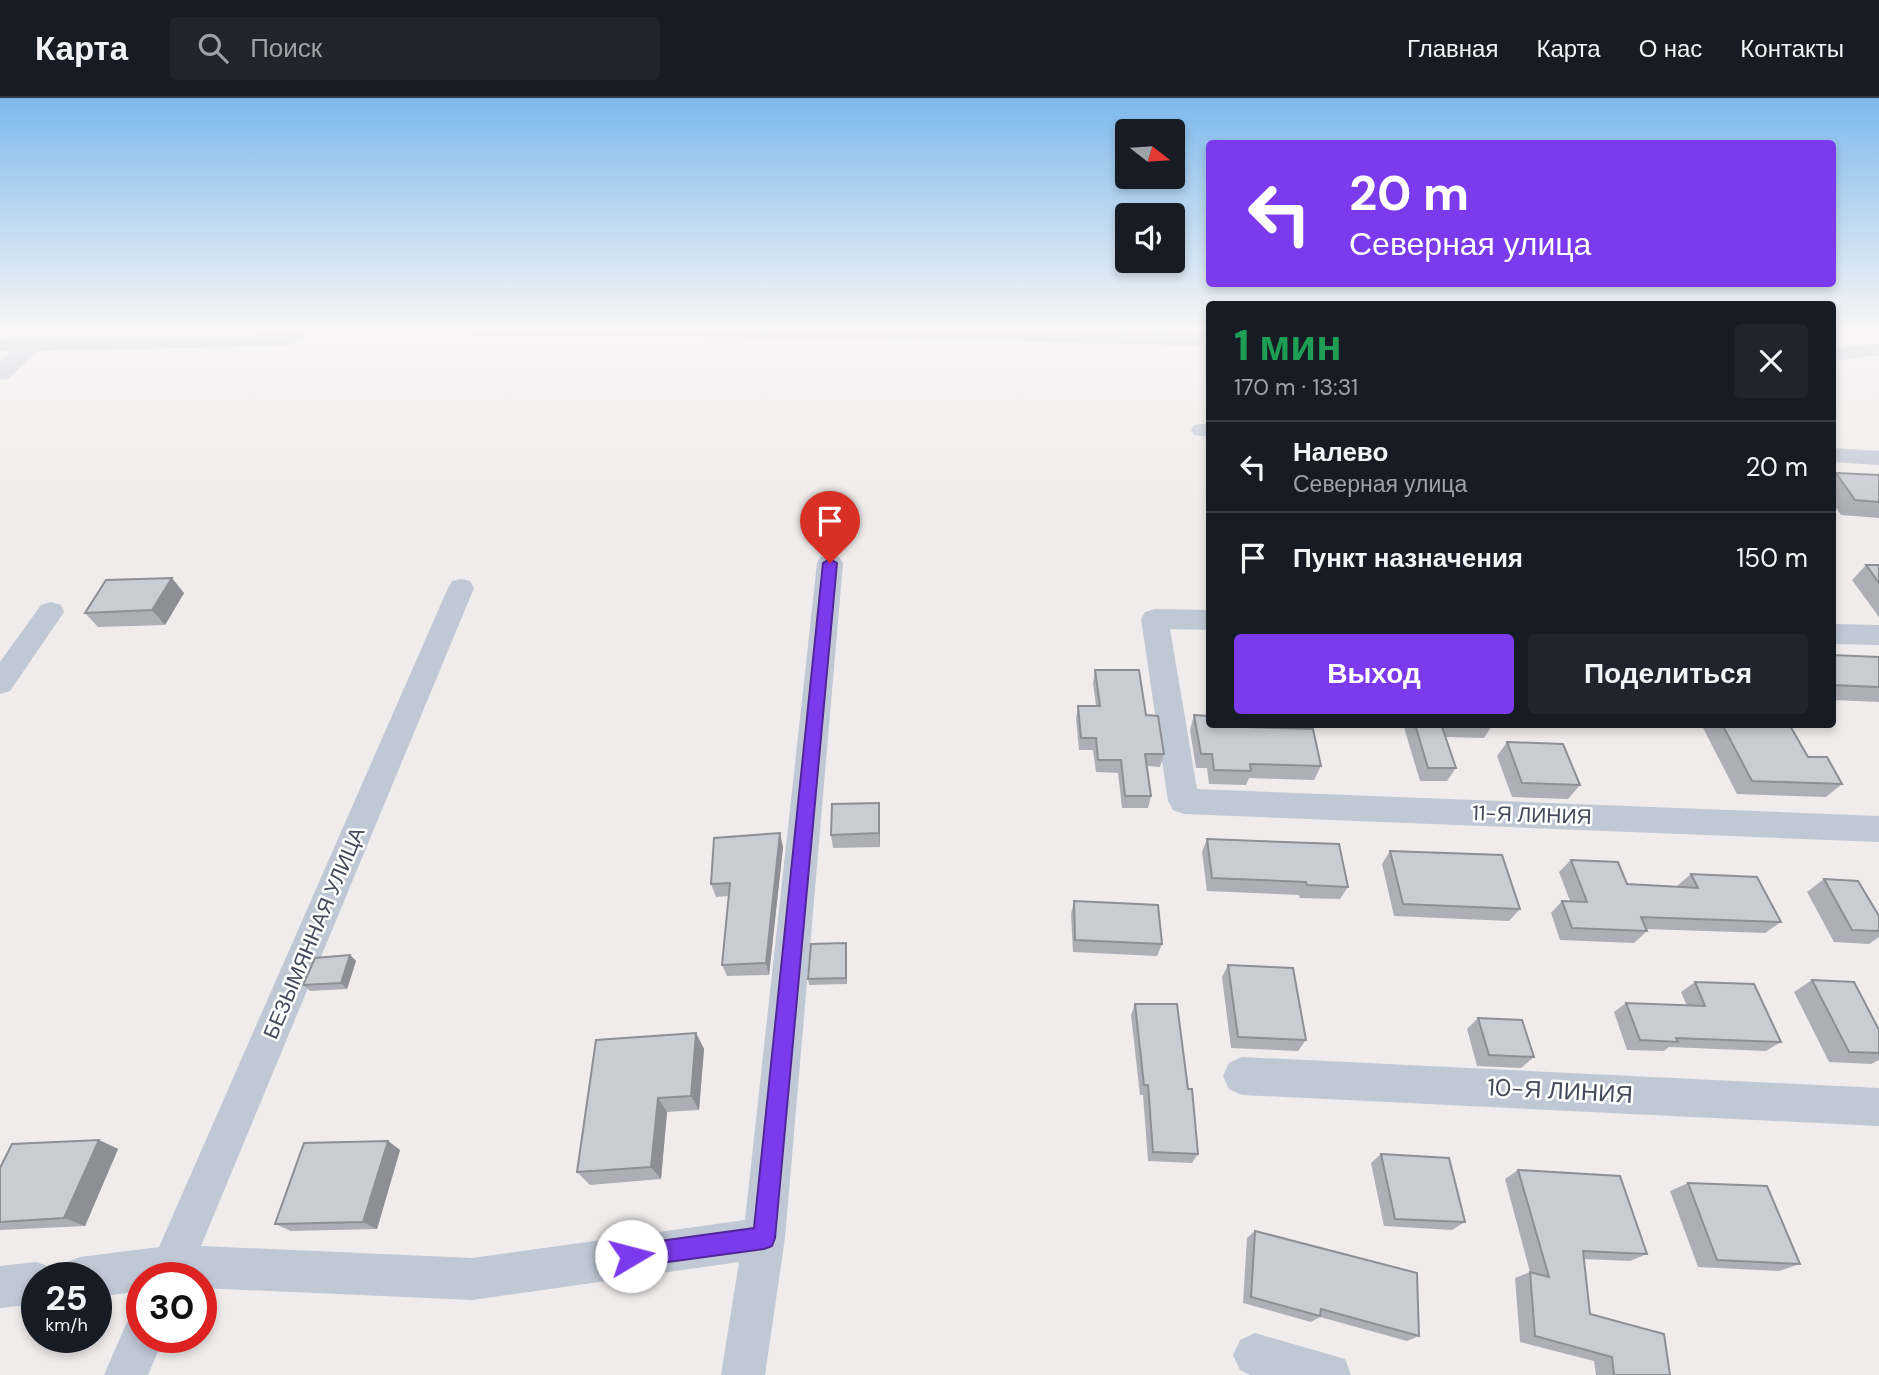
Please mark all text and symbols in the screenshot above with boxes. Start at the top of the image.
search box [170,17,660,80]
text: Карта [35,27,128,70]
icon: search [194,29,232,67]
text: Поиск [250,31,322,65]
text: Главная [1407,33,1498,64]
text: Карта [1536,33,1601,64]
text: О нас [1639,33,1702,64]
text: Контакты [1740,33,1844,64]
north arrow [1115,119,1185,189]
map controls [1115,119,1185,273]
text: 20 m [1349,161,1469,225]
icon: left [1234,168,1325,259]
button: sound [1115,203,1185,273]
text: Северная улица [1349,223,1591,265]
text: 1 мин [1234,318,1342,373]
button: close [1734,324,1808,398]
text: 170 m · 13:31 [1234,372,1358,402]
text: Налево [1293,435,1388,469]
icon: left [1234,448,1272,486]
text: 20 m [1745,450,1808,484]
text: Северная улица [1293,469,1467,499]
pin [800,491,860,563]
icon: arrive [811,502,849,540]
icon: arrive [1234,539,1272,577]
text: Пункт назначения [1293,541,1523,575]
text: 150 m [1736,541,1808,575]
button: Выход [1234,634,1514,714]
button: Поделиться [1528,634,1808,714]
street label: 11-Я ЛИНИЯ [1472,799,1592,831]
street label: БЕЗЫМЯННАЯ УЛИЦА [257,823,371,1043]
street label: 10-Я ЛИНИЯ [1487,1071,1634,1110]
position arrow [594,1219,668,1293]
speed limit sign: 30 [126,1262,217,1353]
text: 25 [46,1275,87,1321]
text: km/h [45,1313,88,1337]

